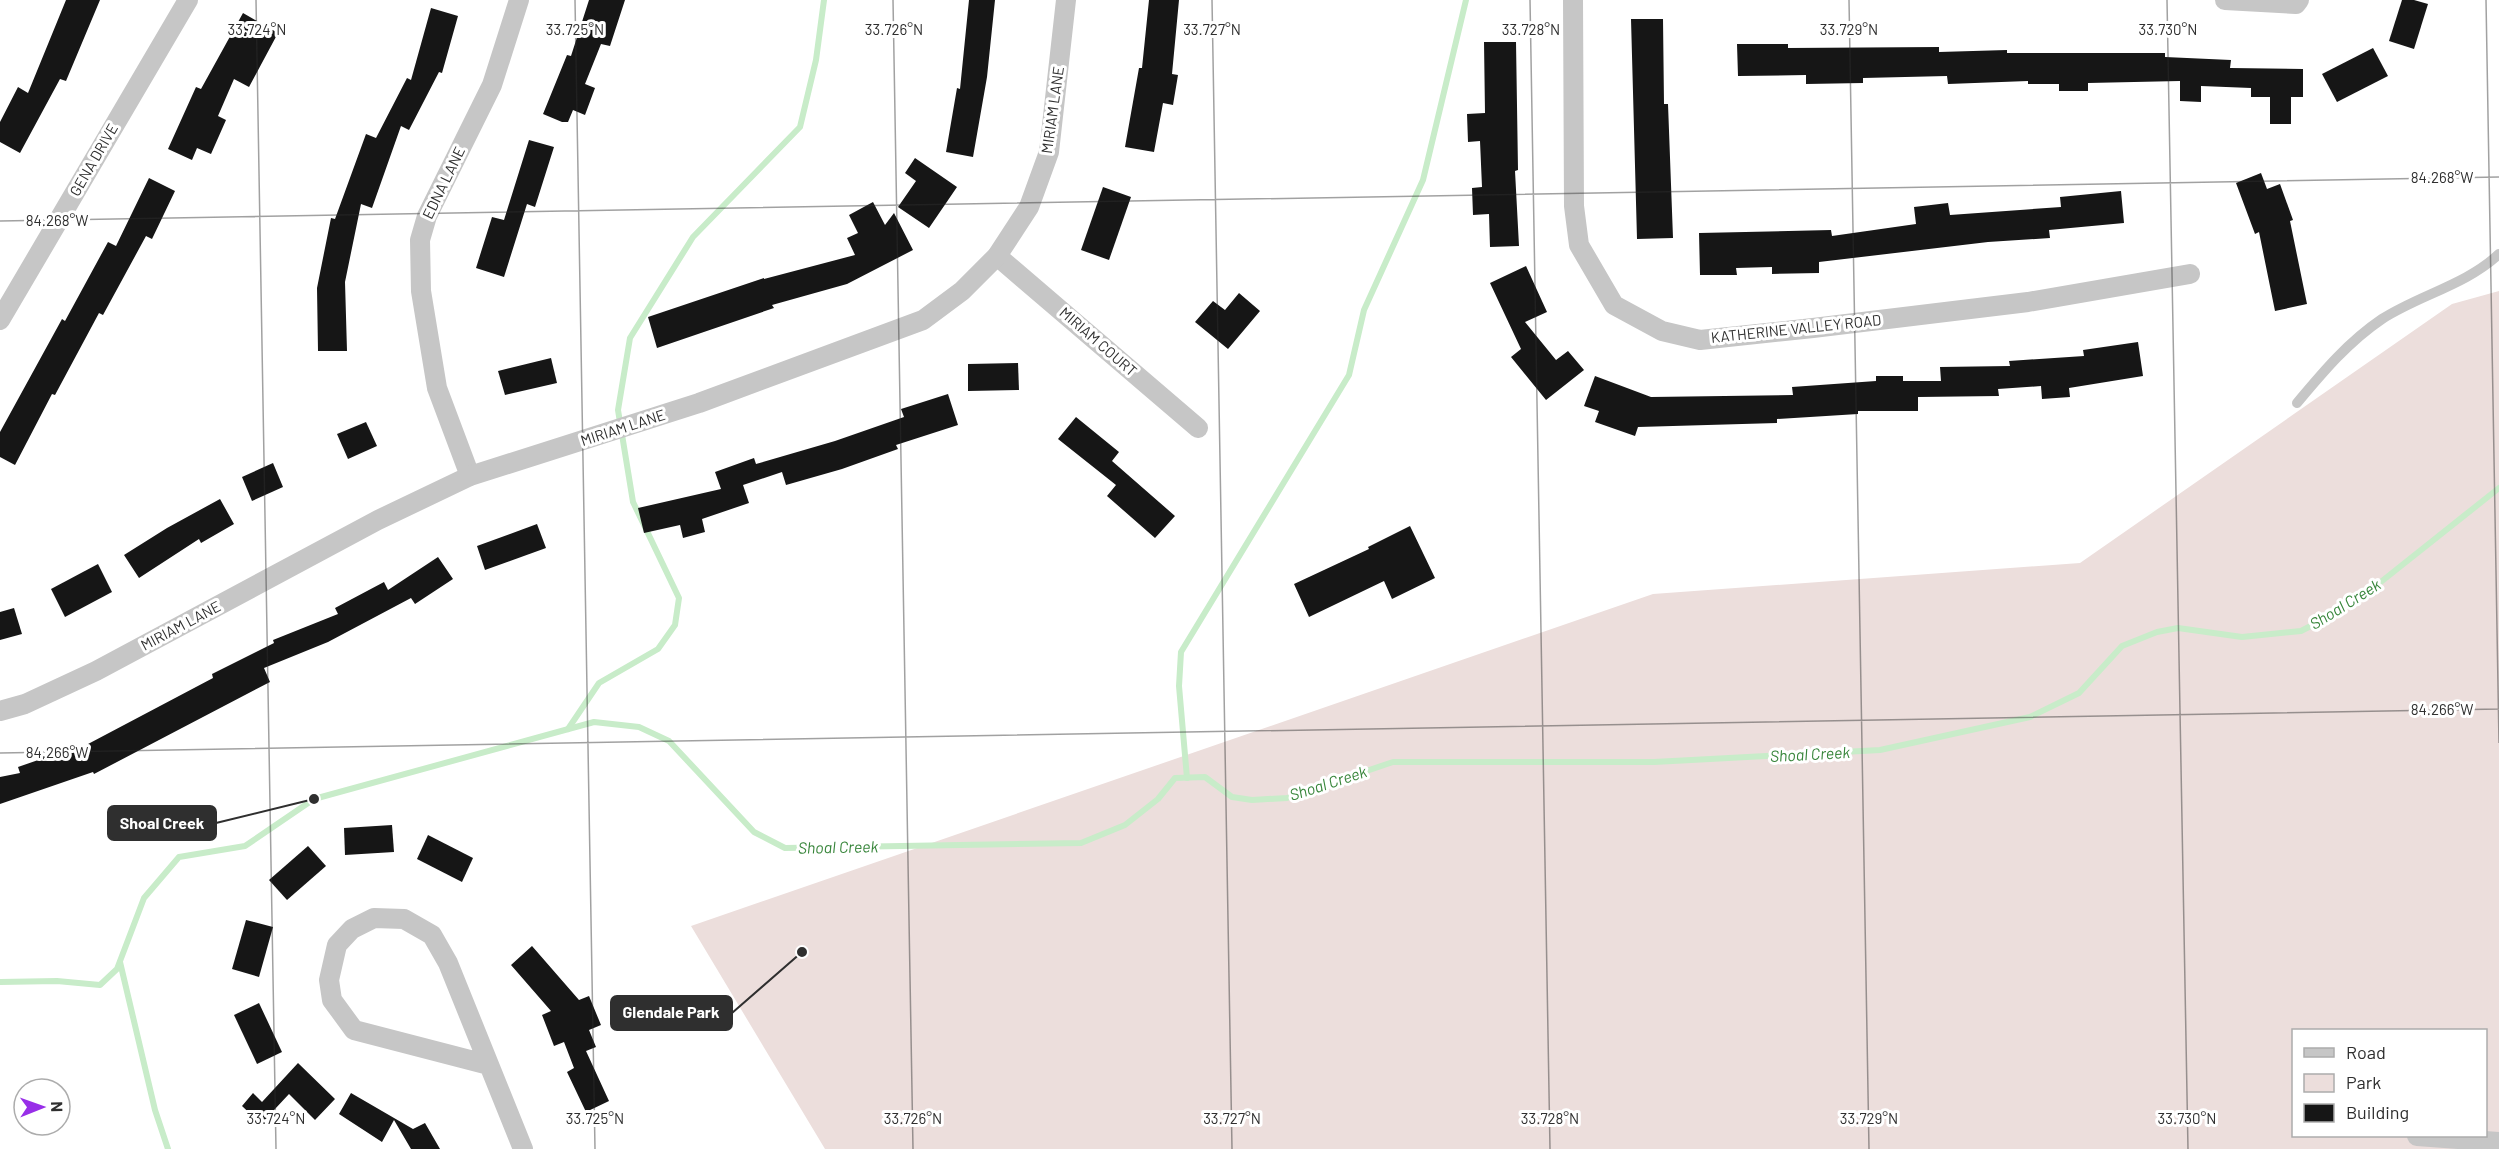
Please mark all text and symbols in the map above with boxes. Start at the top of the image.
text: 33.724°N [228,20,286,38]
text: 33.725°N [546,20,604,38]
text: 33.726°N [865,20,923,38]
text: 33.727°N [1183,20,1241,38]
text: 33.728°N [1502,20,1560,38]
text: 33.729°N [1820,20,1878,38]
text: 33.730°N [2139,20,2197,38]
street label: MIRIAM LANE [1037,65,1067,155]
street label: GENA DRIVE [65,120,121,199]
street label: EDNA LANE [418,144,468,221]
text: 84.268°W [2411,168,2473,186]
text: 84.268°W [26,211,88,229]
street label: MIRIAM COURT [1056,303,1141,380]
street label: KATHERINE VALLEY ROAD [1710,310,1882,346]
street label: MIRIAM LANE [578,405,667,449]
water label: Shoal Creek [2306,574,2384,633]
street label: MIRIAM LANE [138,597,224,654]
text: 84.266°W [2411,700,2473,718]
water label: Shoal Creek [1769,742,1851,765]
text: 84.266°W [26,743,88,761]
water label: Shoal Creek [1287,761,1369,804]
callout: Shoal Creek [108,806,216,840]
text: Shoal Creek [120,813,205,832]
water label: Shoal Creek [798,836,878,857]
callout: Glendale Park [611,996,732,1030]
text: Glendale Park [622,1002,720,1021]
legend [2292,1029,2487,1137]
text: Road [2346,1041,2386,1063]
text: Park [2346,1071,2381,1093]
north arrow [12,1077,72,1137]
text: N [48,1101,67,1112]
text: Building [2346,1101,2409,1123]
text: 33.724°N [247,1109,305,1127]
text: 33.725°N [566,1109,624,1127]
text: 33.726°N [884,1109,942,1127]
text: 33.727°N [1203,1109,1261,1127]
text: 33.728°N [1521,1109,1579,1127]
text: 33.729°N [1840,1109,1898,1127]
text: 33.730°N [2158,1109,2216,1127]

